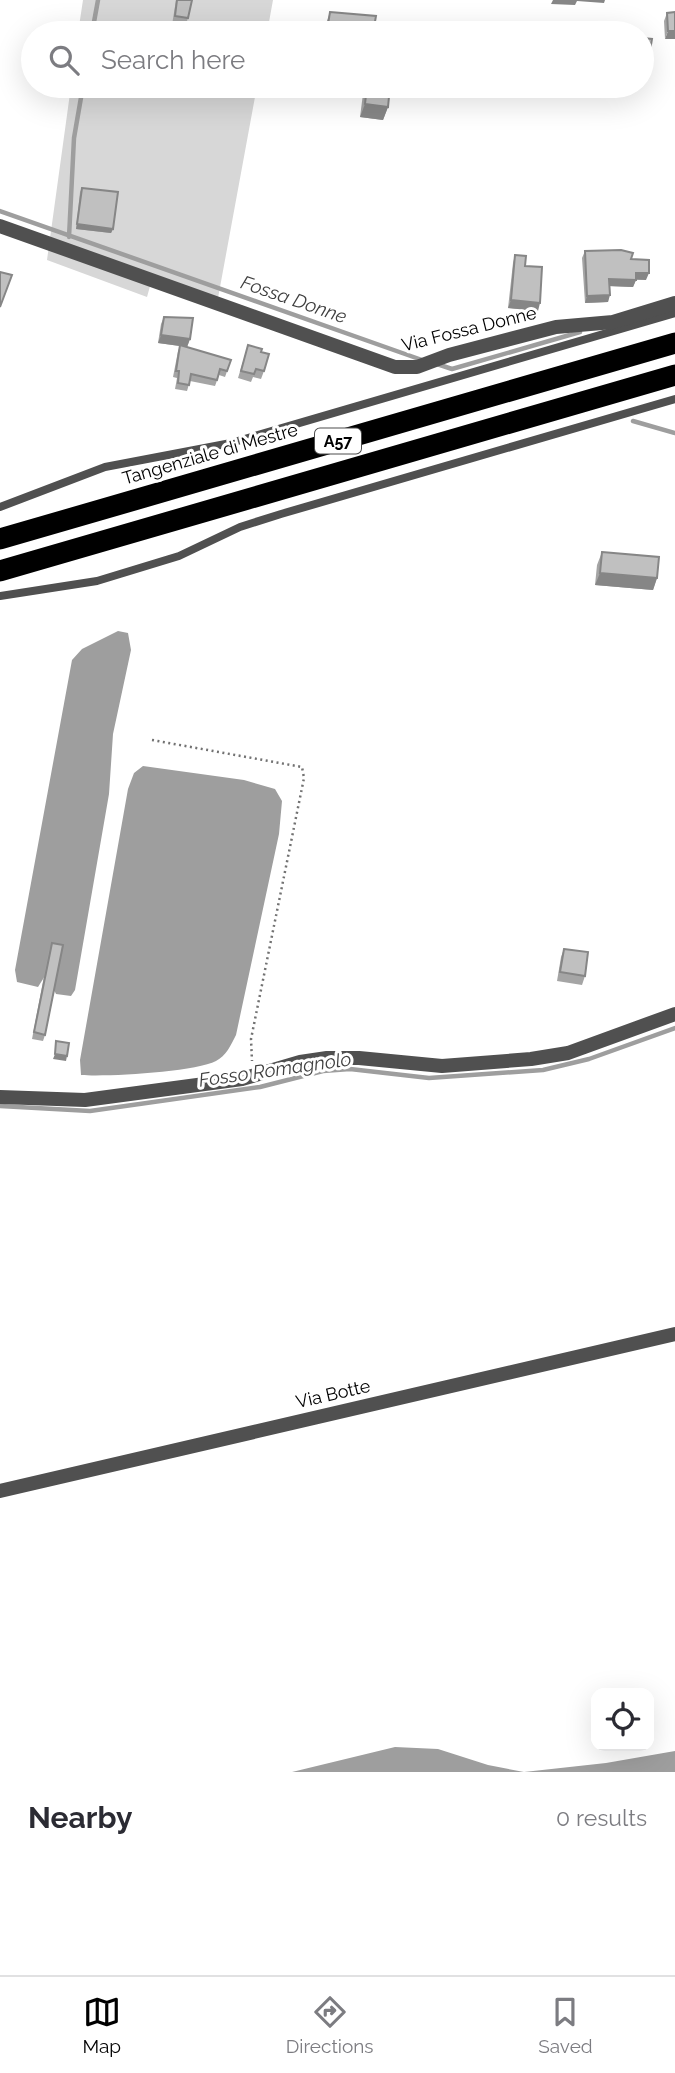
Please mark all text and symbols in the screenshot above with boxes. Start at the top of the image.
search box [21,21,654,98]
icon: search [45,41,83,79]
text: Search here [101,45,245,75]
water label: Fossa Donne [238,271,350,327]
street label: Via Fossa Donne [399,302,539,355]
street label: Tangenziale di Mestre [120,418,300,489]
road number: A57 [315,428,361,454]
water label: Fosso Romagnolo [197,1047,353,1091]
street label: Via Botte [294,1375,372,1412]
map controls [591,1688,654,1751]
button: locate [591,1688,654,1751]
text: Nearby [28,1800,132,1835]
text: 0 results [556,1804,647,1831]
tab: Map [82,1993,121,2057]
tab: Directions [286,1993,374,2057]
tab: Saved [538,1993,593,2057]

